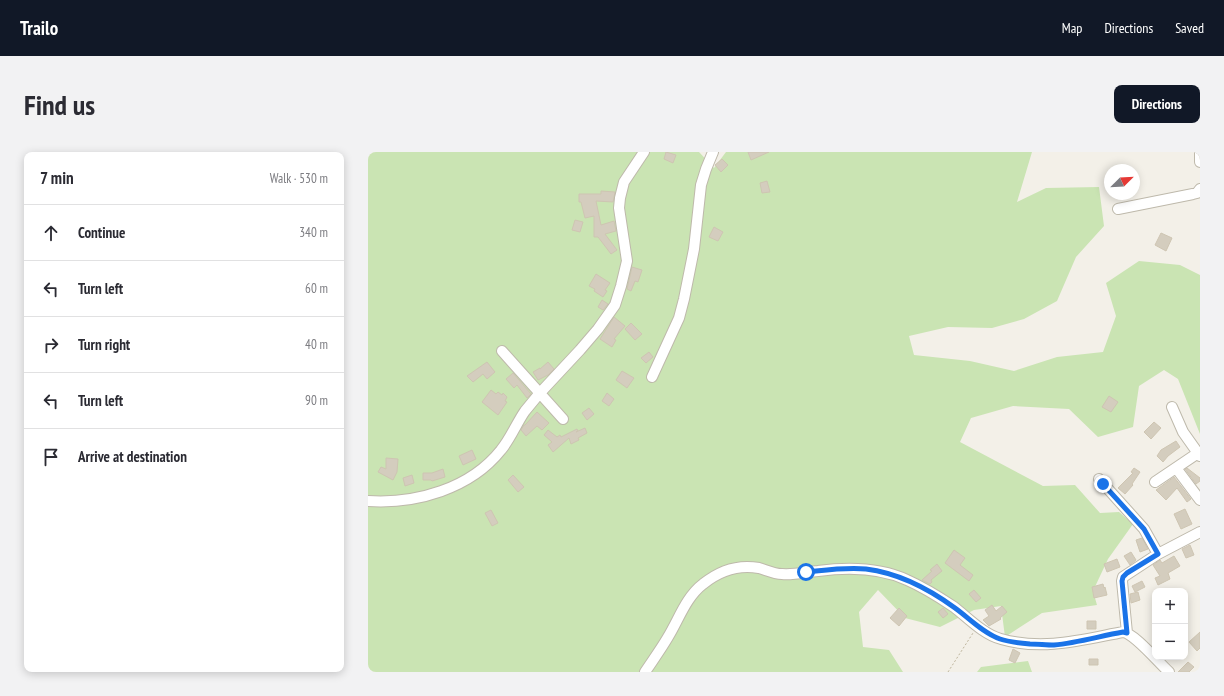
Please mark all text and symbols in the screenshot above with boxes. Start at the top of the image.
text: Trailo [20,16,58,40]
text: Map [1062,19,1082,37]
text: Directions [1104,19,1153,37]
text: Saved [1175,19,1204,37]
button: Directions [1114,85,1200,123]
text: Find us [24,86,95,123]
north arrow [1104,164,1140,200]
text: 7 min [40,167,74,189]
text: Walk · 530 m [270,170,328,187]
icon: ahead [40,222,62,244]
text: Continue [78,223,125,242]
text: 340 m [299,224,328,241]
icon: left [40,278,62,300]
text: Turn left [78,279,123,298]
text: 60 m [305,280,328,297]
icon: right [40,334,62,356]
text: Turn right [78,335,130,354]
text: 40 m [305,336,328,353]
icon: left [40,390,62,412]
text: Turn left [78,391,123,410]
text: 90 m [305,392,328,409]
icon: arrive [40,446,62,468]
text: Arrive at destination [78,447,187,466]
route end [1094,475,1112,493]
route start [797,563,815,581]
map controls [1152,588,1188,660]
button: + [1152,588,1188,624]
button: − [1152,624,1188,660]

